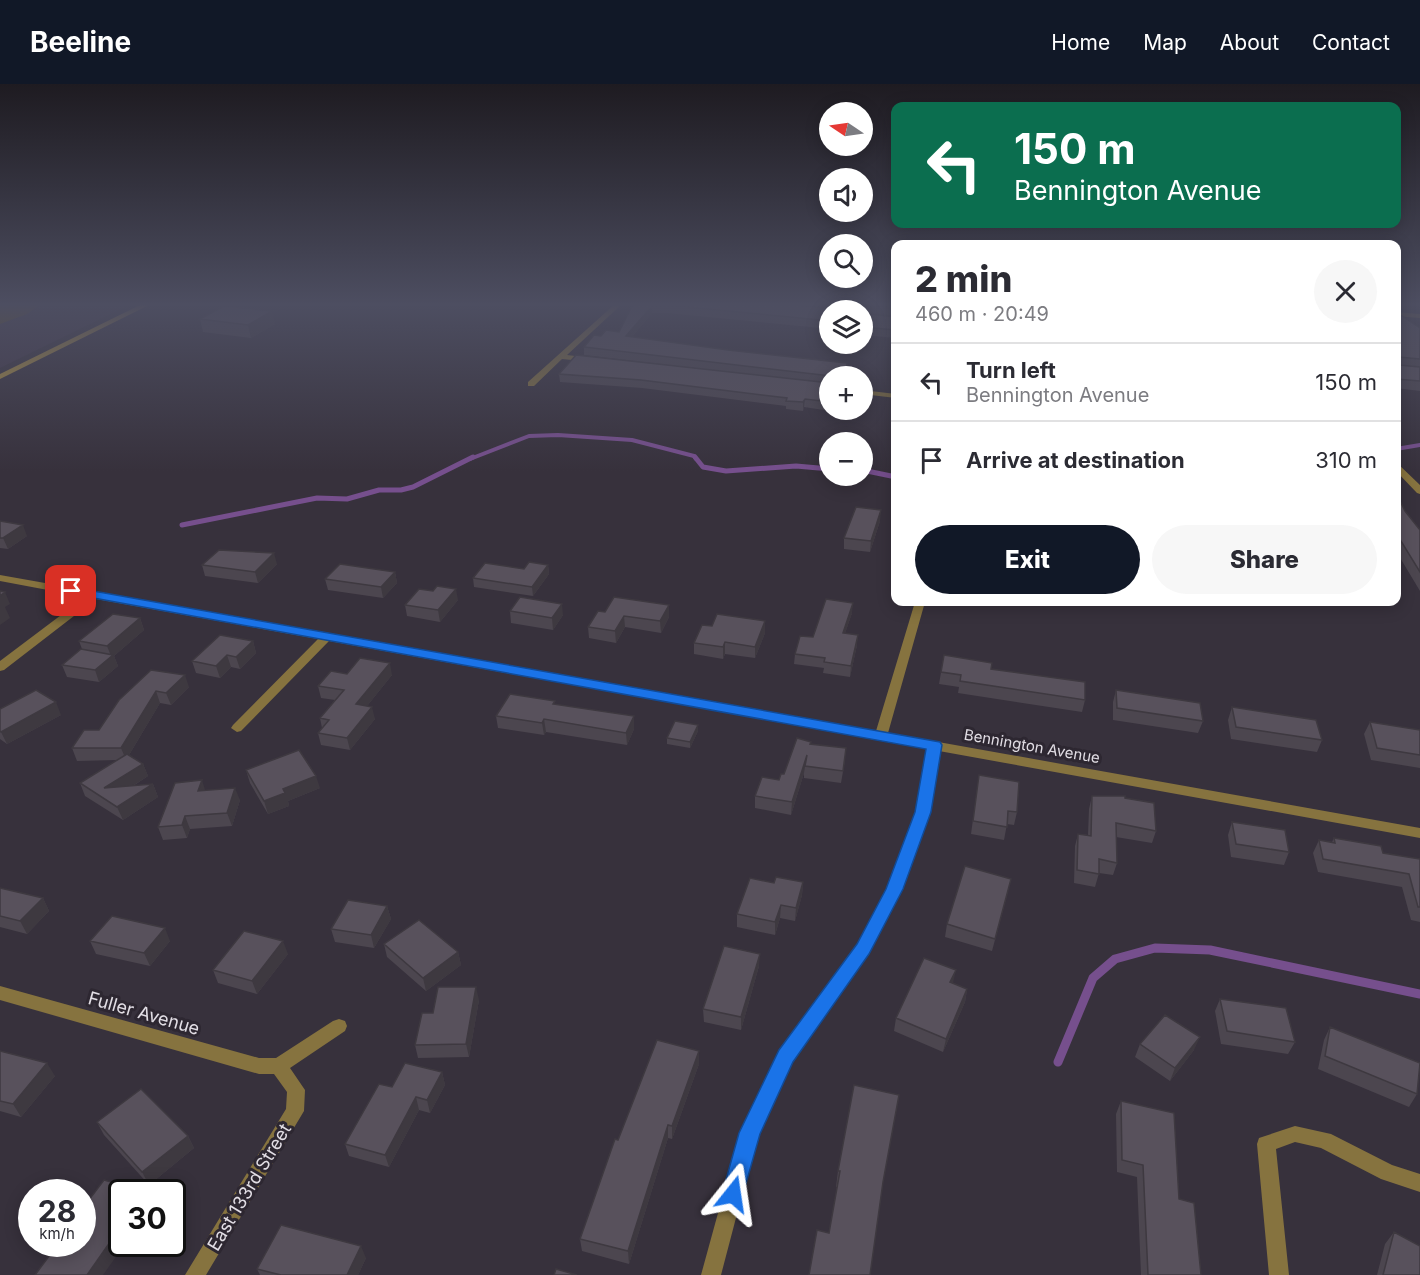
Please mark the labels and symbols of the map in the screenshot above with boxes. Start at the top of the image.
north arrow [819,102,873,156]
pin [45,565,96,616]
street label: Bennington Avenue [963,725,1101,767]
street label: Fuller Avenue [86,987,202,1039]
street label: East 133rd Street [203,1120,295,1254]
position arrow [701,1162,765,1226]
speed limit sign: 30 [108,1179,186,1257]

